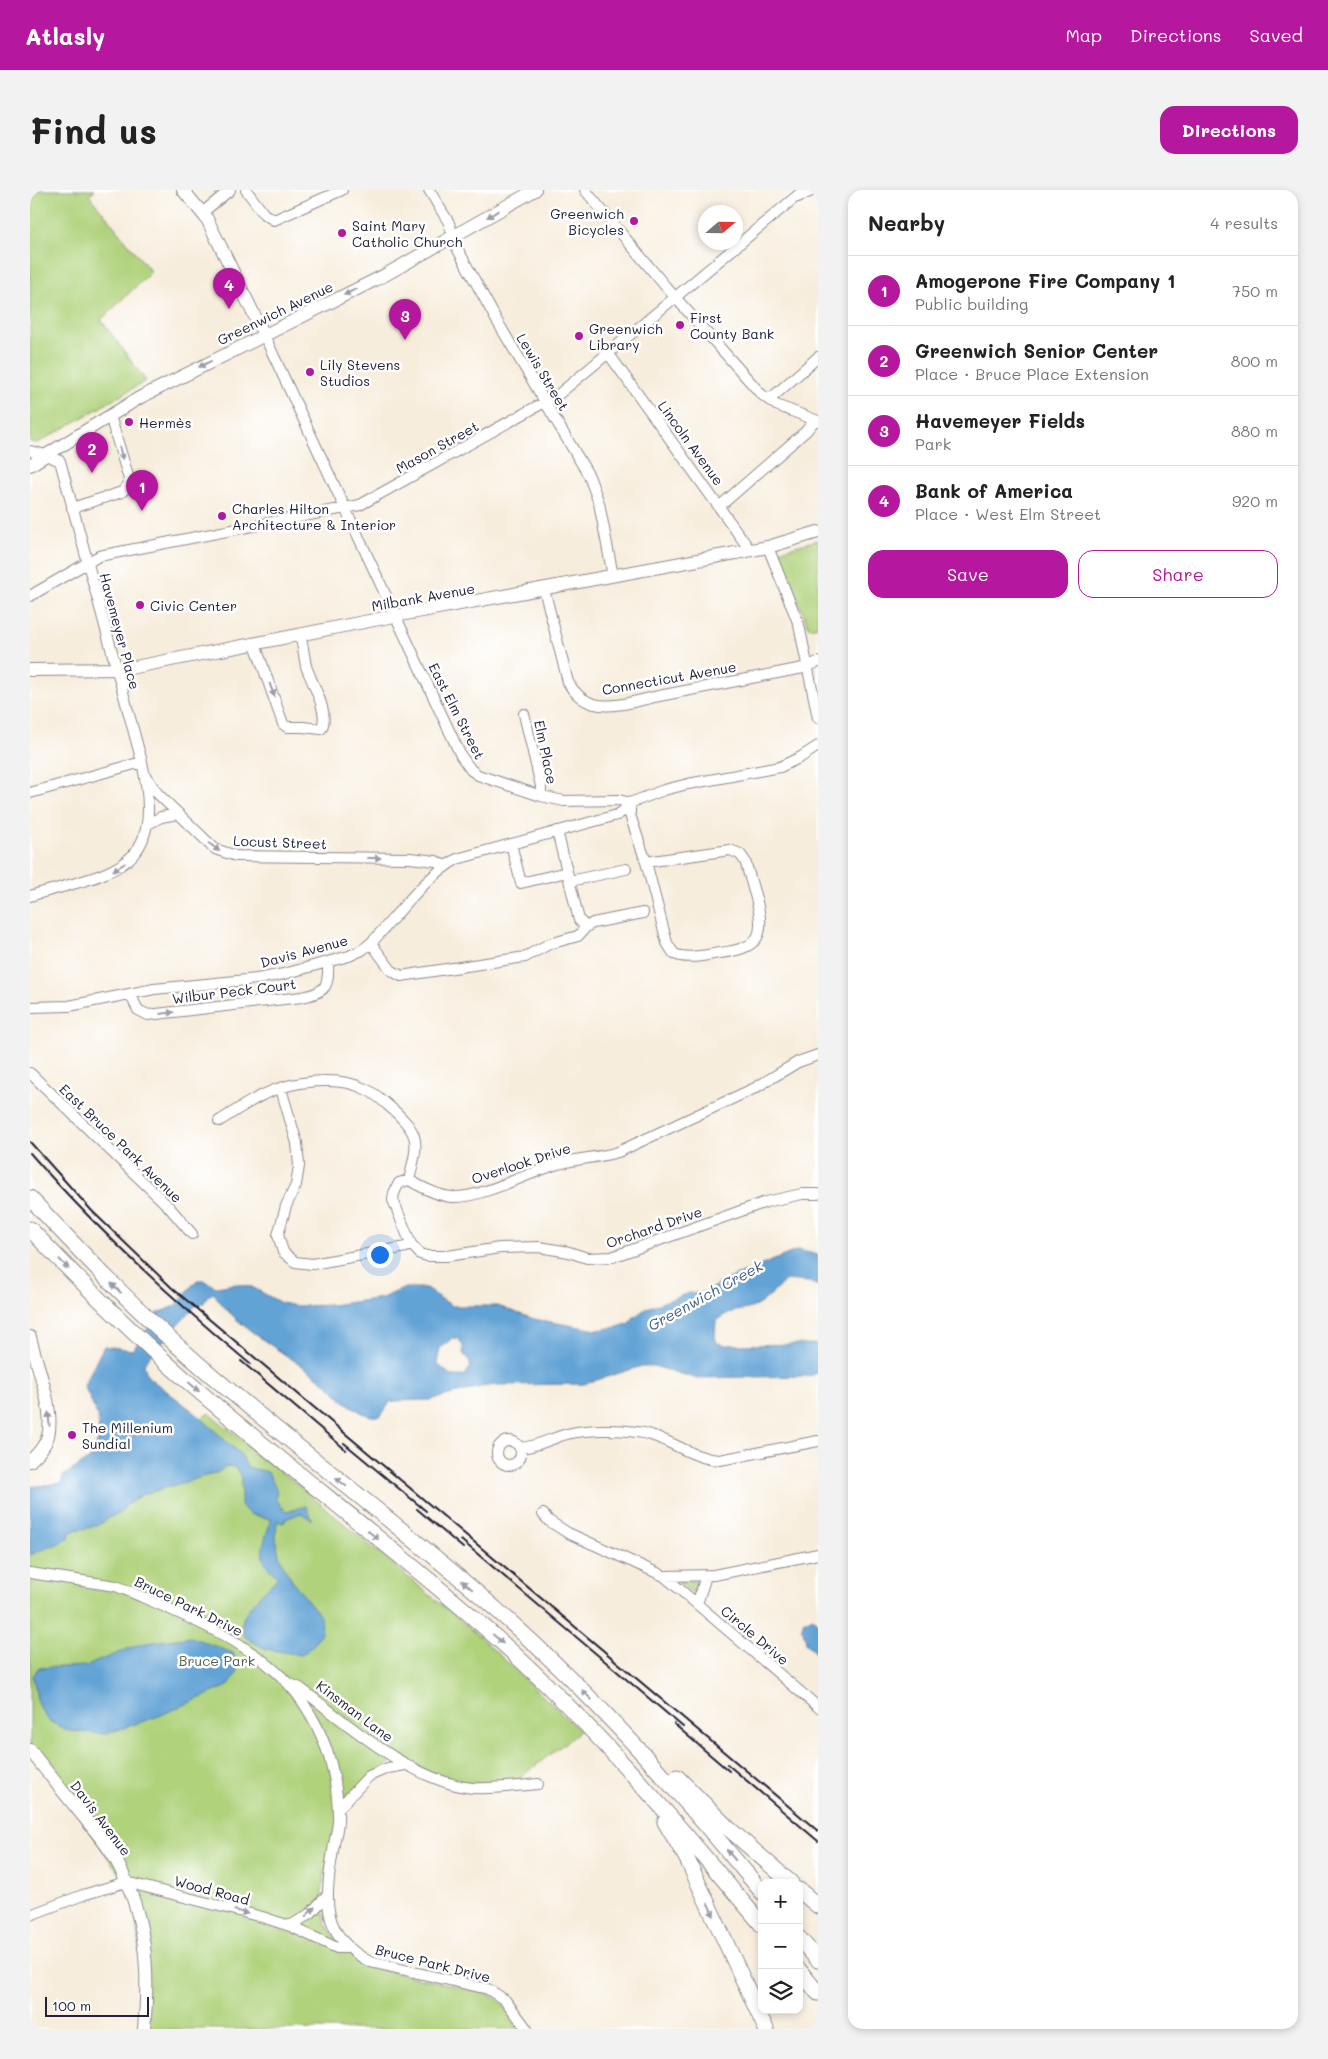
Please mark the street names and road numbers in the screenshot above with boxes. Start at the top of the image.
street label: Greenwich Avenue [214,277,336,349]
street label: Lewis Street [512,330,574,414]
street label: Lincoln Avenue [654,397,728,489]
street label: Mason Street [392,416,482,478]
street label: Havemeyer Place [95,571,145,691]
street label: Milbank Avenue [370,579,476,615]
street label: Connecticut Avenue [600,657,738,699]
street label: East Elm Street [424,659,490,763]
street label: Elm Place [530,718,562,786]
street label: Locust Street [233,831,327,853]
street label: Davis Avenue [258,930,350,972]
street label: Wilbur Peck Court [171,974,297,1008]
street label: East Bruce Park Avenue [56,1079,186,1207]
street label: Overlook Drive [469,1138,573,1188]
street label: Orchard Drive [603,1202,705,1252]
street label: Bruce Park Drive [132,1572,246,1640]
street label: Circle Drive [717,1601,793,1669]
street label: Kinsman Lane [313,1676,397,1746]
street label: Davis Avenue [66,1776,136,1860]
street label: Wood Road [172,1871,252,1909]
street label: Bruce Park Drive [373,1940,493,1986]

